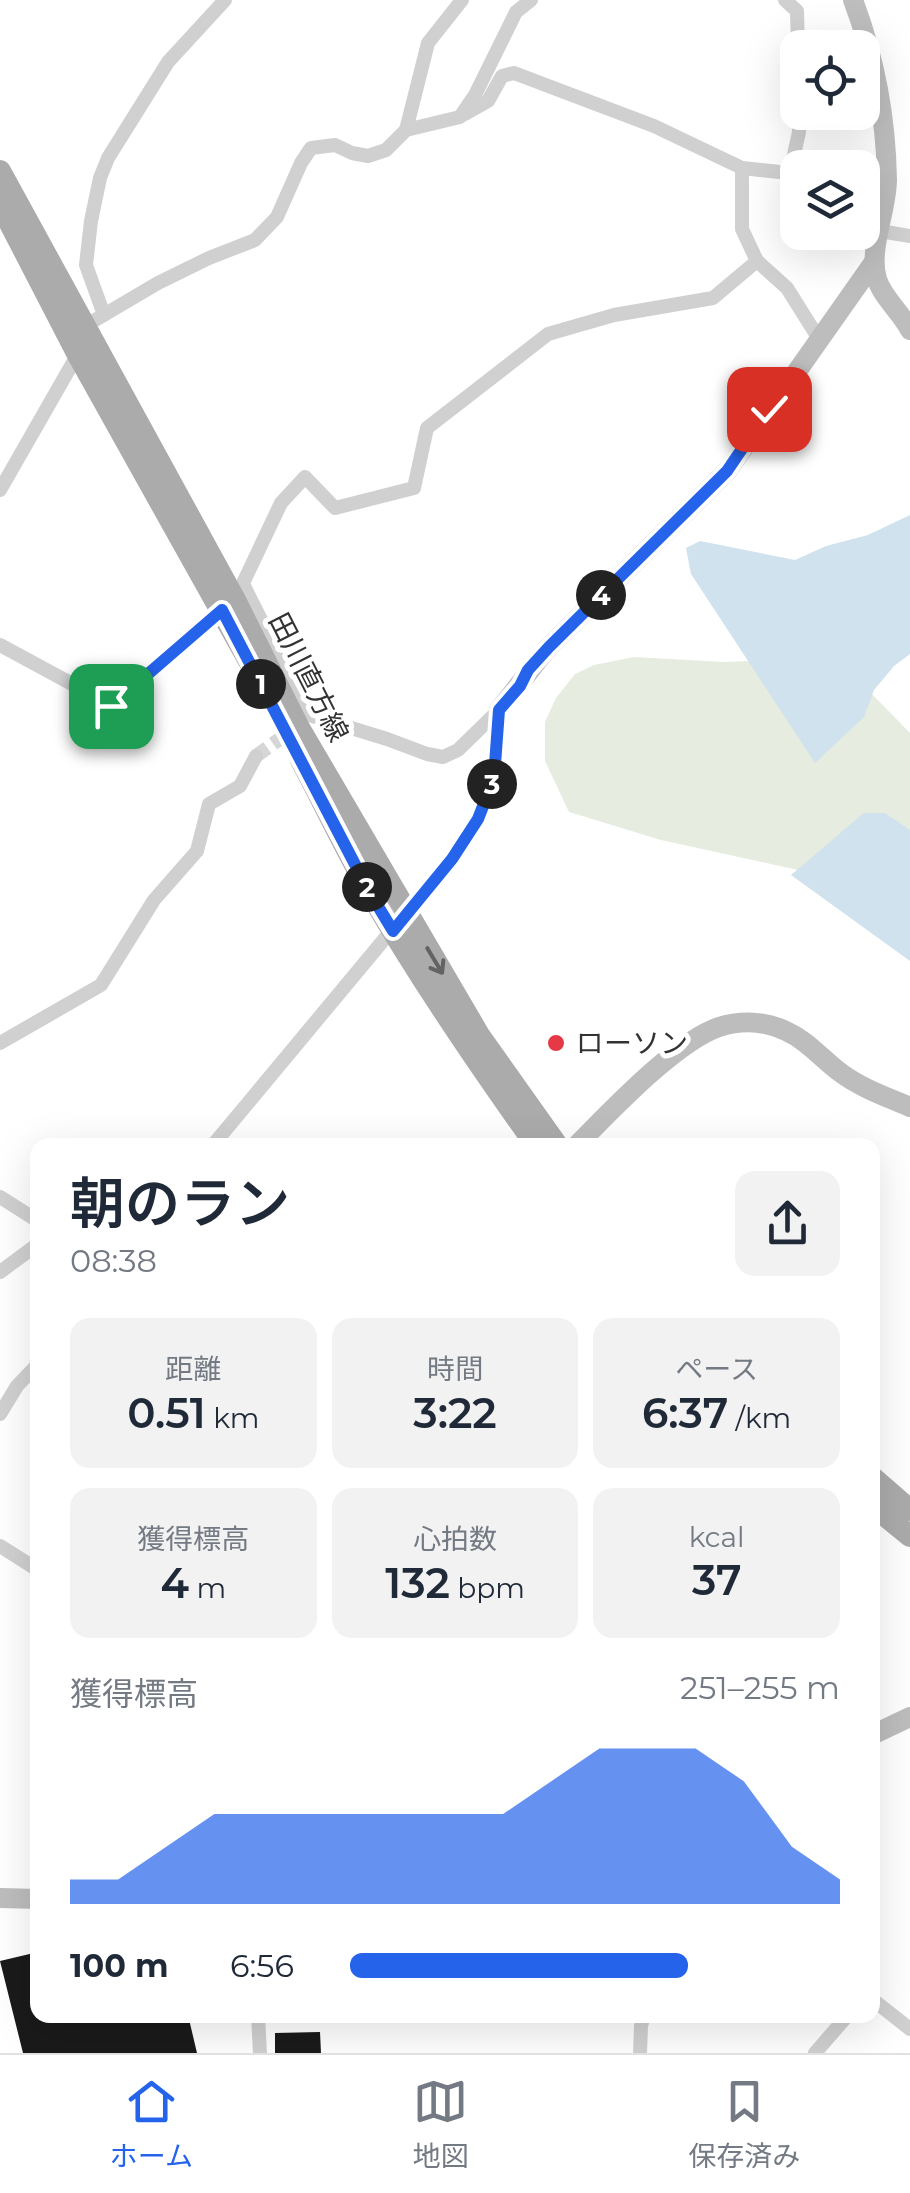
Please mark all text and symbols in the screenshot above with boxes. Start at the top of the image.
map controls [780,30,880,250]
button: locate [780,30,880,130]
button: layers [780,150,880,250]
pin [727,367,812,452]
icon: check [742,382,797,437]
pin: 4 [576,570,626,620]
text: 4 [591,578,611,612]
street label: 田川直方線 [262,607,356,747]
pin: 1 [236,659,286,709]
pin [69,664,154,749]
text: 1 [256,667,266,701]
icon: arrive [84,679,139,734]
pin: 3 [467,759,517,809]
text: 3 [484,767,500,801]
pin: 2 [342,862,392,912]
text: 2 [359,870,375,904]
one-way arrow [425,946,445,975]
place label: ローソン [576,1026,688,1060]
marker: ローソン [545,1032,567,1054]
text: 朝のラン [70,1170,290,1237]
button: share [735,1171,840,1276]
text: 08:38 [70,1241,157,1280]
text: 距離 [165,1352,221,1386]
text: 時間 [427,1352,483,1386]
text: ペース [675,1352,758,1386]
text: 0.51 [127,1387,206,1439]
text: 3:22 [413,1387,497,1439]
text: 6:37 [642,1387,728,1439]
text: km [206,1401,259,1435]
text: /km [728,1401,791,1435]
text: kcal [689,1520,745,1554]
text: 獲得標高 [137,1522,249,1556]
text: 心拍数 [413,1522,497,1556]
text: 37 [692,1554,741,1606]
text: 4 [161,1557,189,1609]
text: 132 [385,1557,450,1609]
text: m [189,1571,226,1605]
text: bpm [450,1571,525,1605]
text: 251–255 m [680,1668,840,1707]
text: 獲得標高 [70,1674,198,1713]
text: 100 m [70,1946,169,1985]
text: 6:56 [230,1946,294,1985]
tab: ホーム [110,2074,193,2174]
tab: 地図 [413,2074,469,2174]
tab: 保存済み [688,2074,800,2174]

